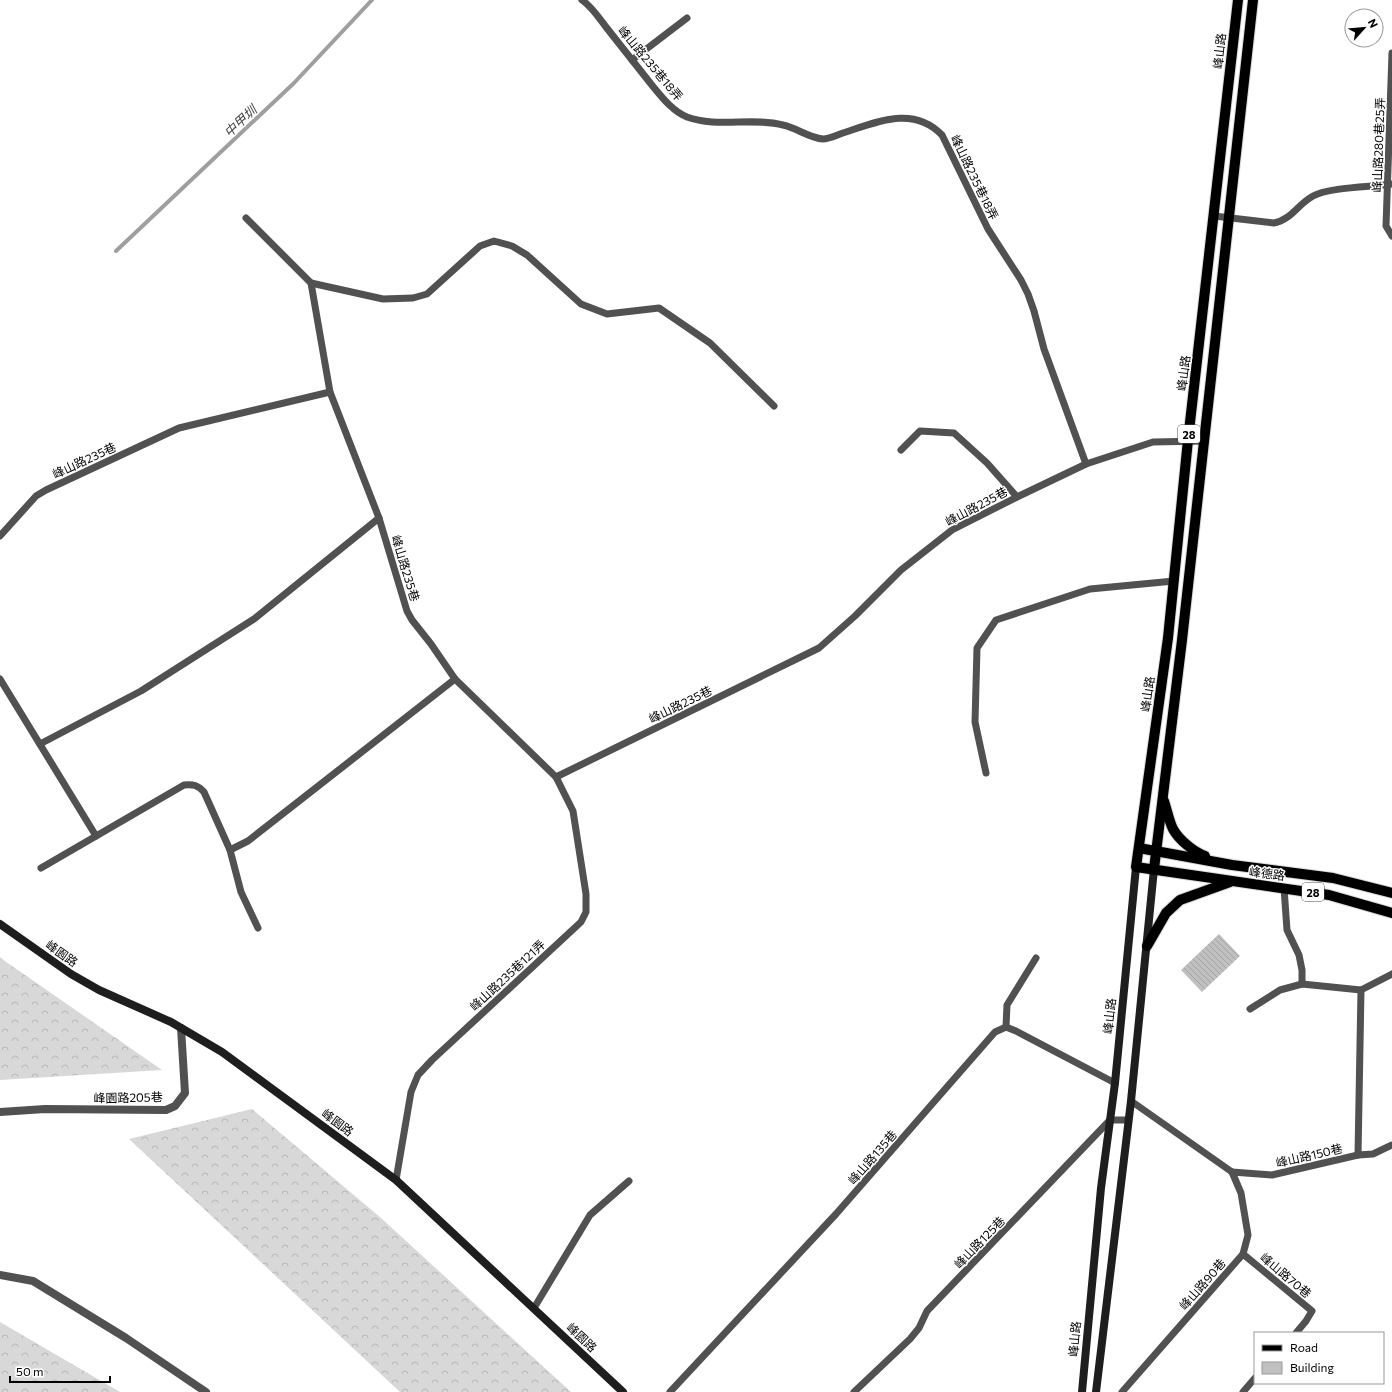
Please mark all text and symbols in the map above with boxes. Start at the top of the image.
north arrow [1344,8,1384,48]
text: N [1366,17,1381,30]
street label: 峰山路235巷18弄 [616,23,686,103]
street label: 峰山路 [1210,32,1228,70]
street label: 峰山路280巷25弄 [1369,97,1387,193]
water label: 中甲圳 [220,100,261,140]
street label: 峰山路235巷18弄 [948,132,1002,222]
street label: 峰山路 [1174,354,1192,392]
road number: 28 [1178,425,1200,443]
street label: 峰山路235巷 [50,439,118,481]
street label: 峰山路235巷 [943,484,1009,528]
street label: 峰山路235巷 [389,533,423,603]
street label: 峰山路 [1138,675,1156,713]
street label: 峰山路235巷 [646,683,714,725]
street label: 峰德路 [1248,864,1286,882]
road number: 28 [1302,883,1324,901]
street label: 峰園路 [43,937,81,969]
street label: 峰山路235巷121弄 [467,937,547,1013]
street label: 峰山路 [1100,997,1118,1035]
street label: 峰園路205巷 [93,1089,163,1105]
street label: 峰園路 [319,1106,357,1138]
street label: 峰山路135巷 [845,1127,899,1187]
street label: 峰山路150巷 [1274,1141,1344,1169]
street label: 峰山路125巷 [951,1213,1007,1271]
street label: 峰山路70巷 [1258,1250,1314,1300]
street label: 峰山路90巷 [1176,1256,1228,1312]
street label: 峰園路 [564,1320,600,1354]
street label: 峰山路 [1065,1320,1083,1358]
legend [1254,1332,1384,1384]
text: Road [1290,1340,1318,1354]
scale bar [10,1358,110,1384]
text: Building [1290,1360,1334,1374]
text: 50 m [16,1364,44,1378]

